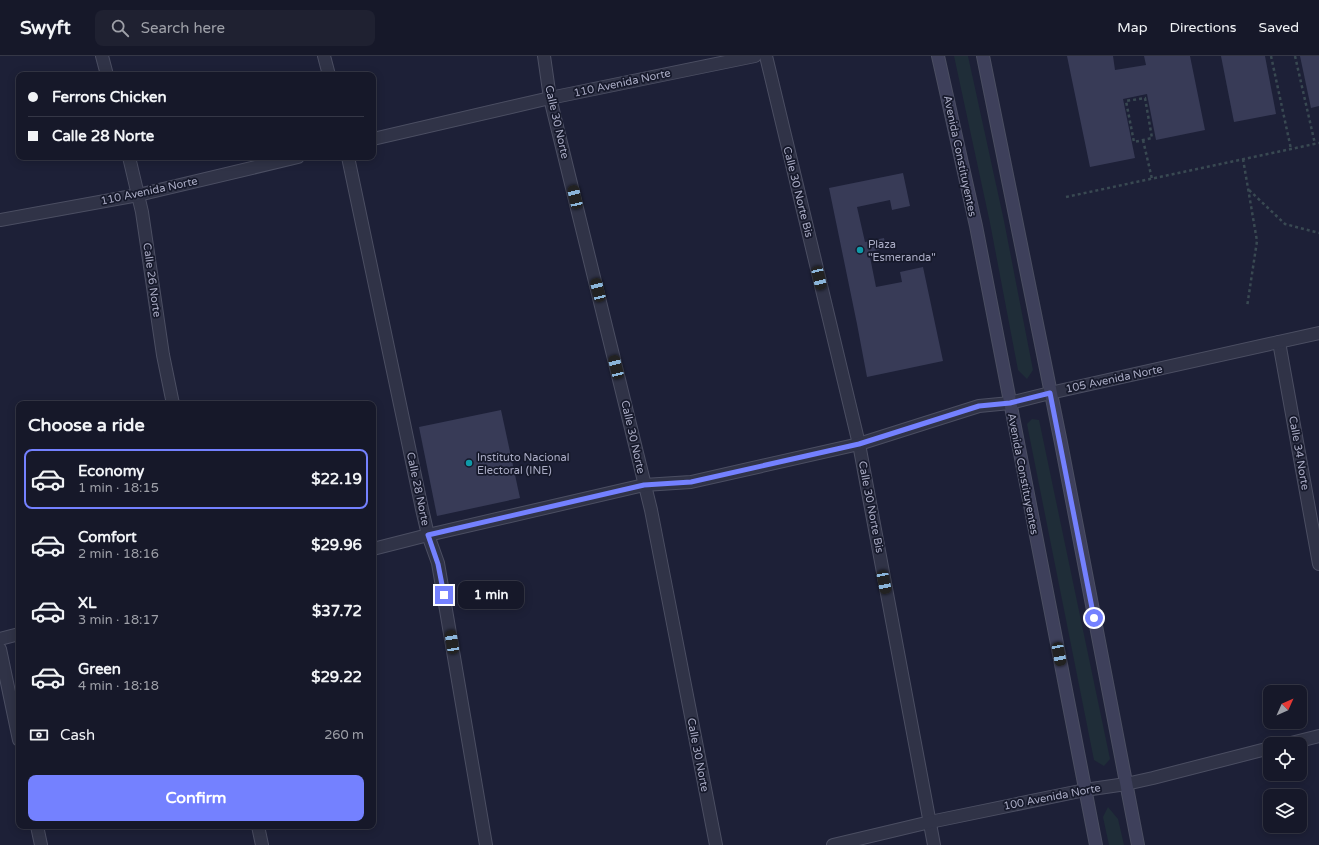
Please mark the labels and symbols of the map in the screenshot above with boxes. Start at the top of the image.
street label: 110 Avenida Norte [572,66,672,100]
street label: Calle 30 Norte [542,84,572,160]
street label: Avenida Constituyentes [941,94,979,218]
street label: Calle 30 Norte Bis [780,145,816,239]
street label: 110 Avenida Norte [99,174,199,208]
car [566,184,584,210]
place label: Plaza "Esmeranda" [868,238,936,264]
street label: Calle 26 Norte [140,242,164,318]
marker: Plaza "Esmeranda" [855,245,865,255]
car [810,265,828,291]
car [589,277,607,303]
car [607,354,625,380]
street label: 105 Avenida Norte [1064,362,1164,396]
street label: Calle 30 Norte [618,399,648,475]
street label: Avenida Constituyentes [1005,412,1041,536]
street label: Calle 34 Norte [1286,415,1312,491]
street label: Calle 28 Norte [404,451,432,527]
place label: Instituto Nacional Electoral (INE) [477,451,569,477]
marker: Instituto Nacional Electoral (INE) [464,458,474,468]
street label: Calle 30 Norte Bis [856,460,886,554]
car [876,569,892,595]
callout: 1 min [458,581,524,609]
route end [435,586,453,604]
route start [1085,609,1103,627]
car [444,629,460,655]
car [1051,641,1067,667]
north arrow [1263,685,1307,729]
street label: Calle 30 Norte [684,717,712,793]
street label: 100 Avenida Norte [1002,781,1102,813]

